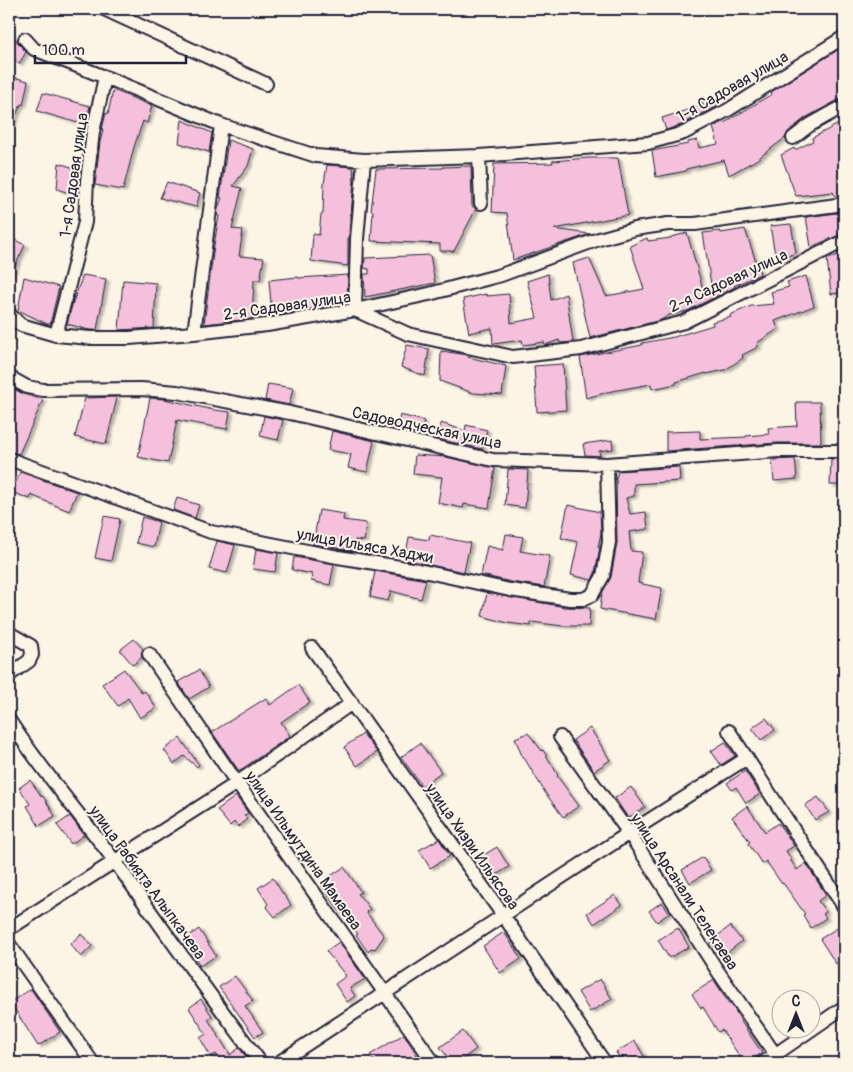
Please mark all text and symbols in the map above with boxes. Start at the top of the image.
scale bar [35,32,186,64]
text: 100 m [42,41,85,60]
street label: 1-я Садовая улица [673,47,792,127]
street label: 1-я Садовая улица [55,111,93,239]
street label: 2-я Садовая улица [666,245,791,317]
street label: 2-я Садовая улица [222,287,352,325]
street label: Садоводческая улица [350,402,503,454]
street label: улица Ильяса Хаджи [294,524,435,568]
street label: улица Ильмутдина Мамаева [240,766,366,934]
street label: улица Хизри Ильясова [420,779,523,914]
street label: улица Рабията Алыпкачева [84,801,210,963]
street label: улица Арсанали Телекаева [625,808,742,974]
north arrow [770,990,820,1040]
text: С [792,993,801,1010]

